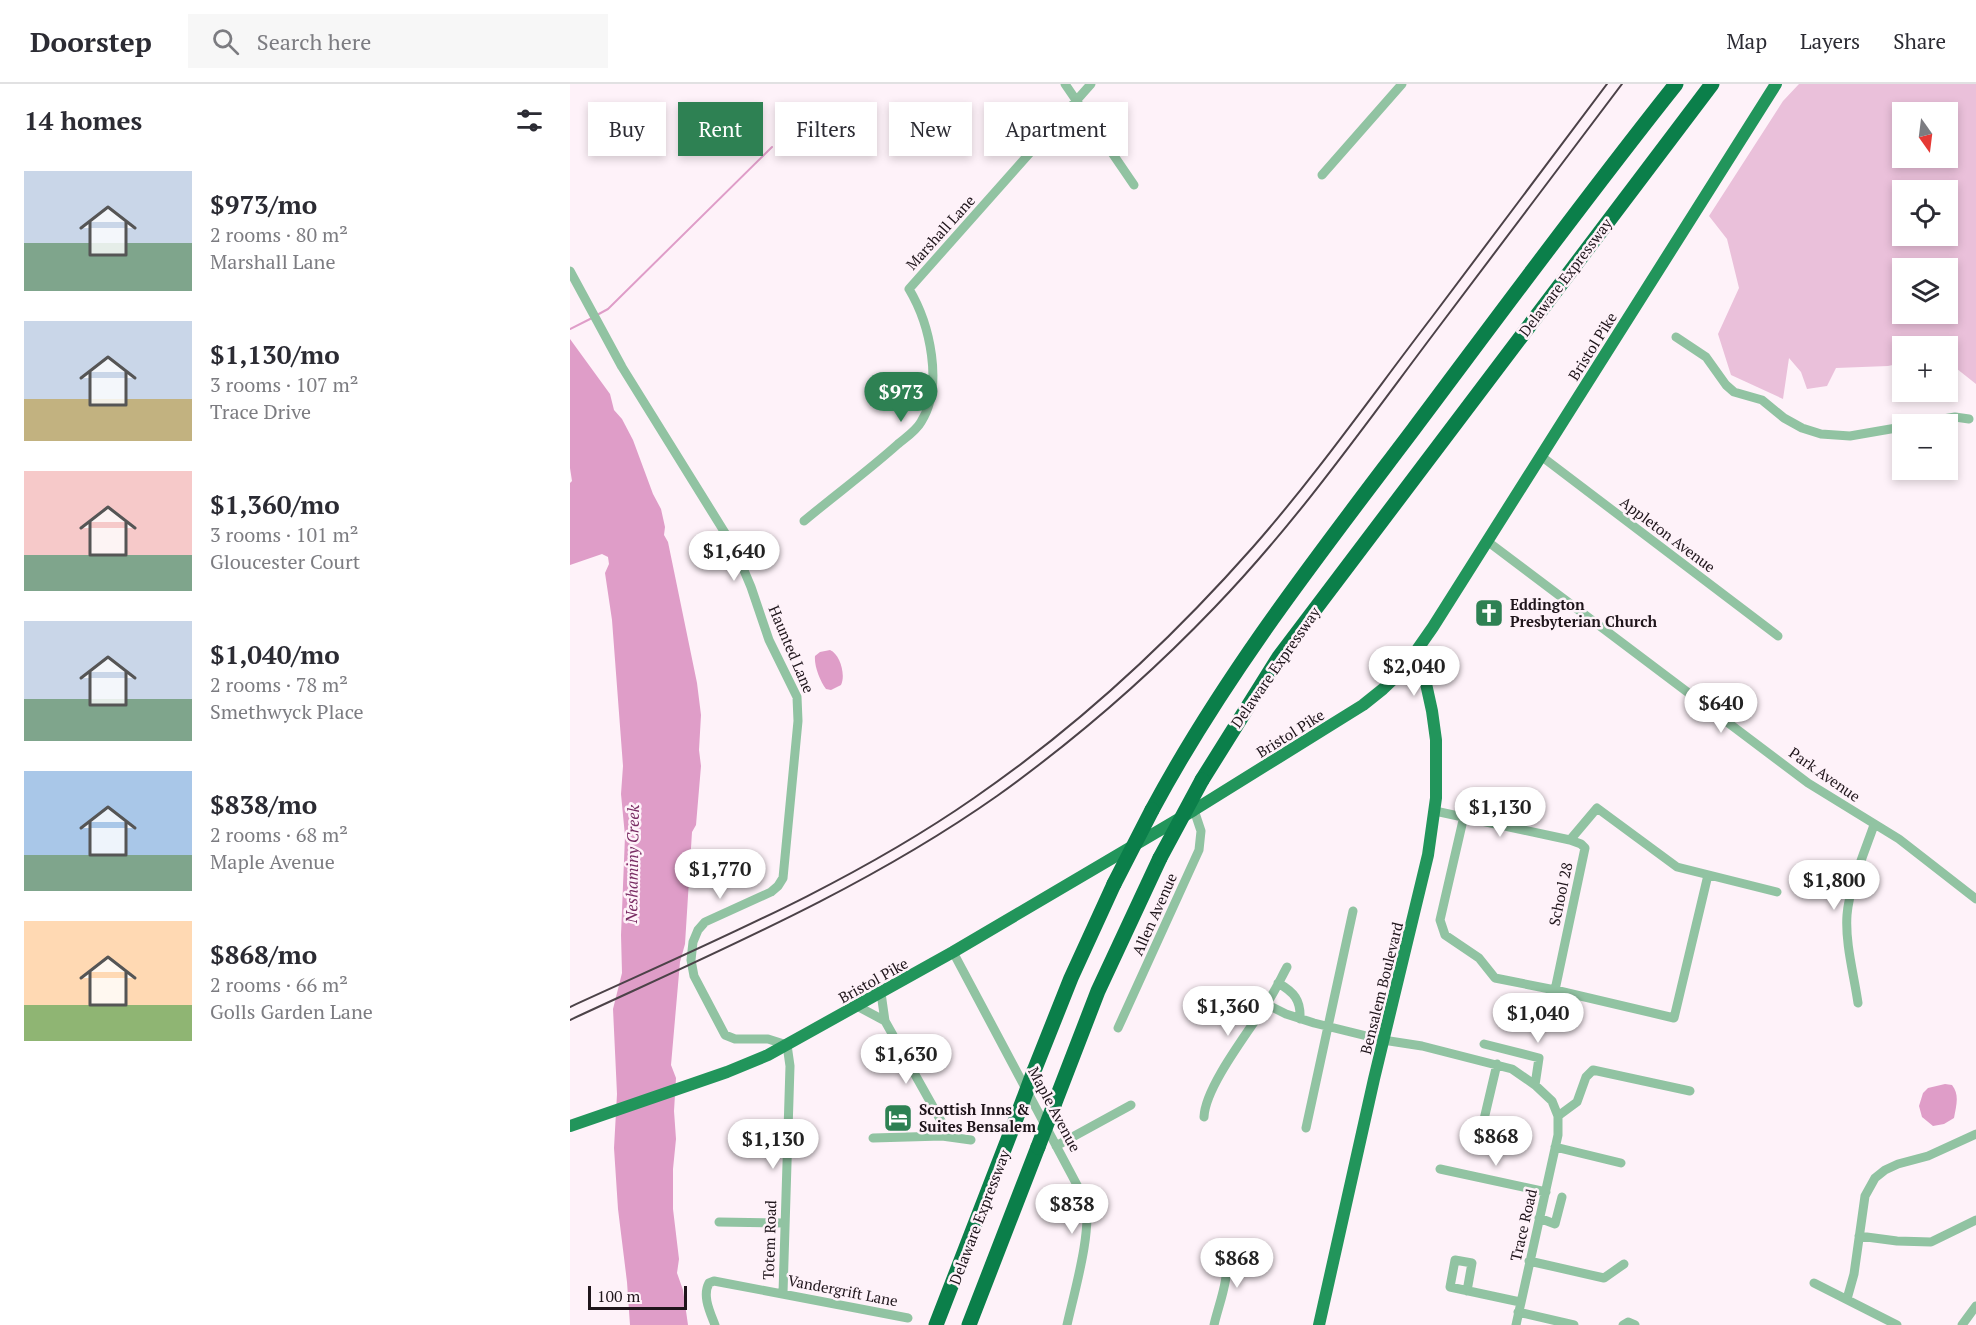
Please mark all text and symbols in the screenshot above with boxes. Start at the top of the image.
search box [188,14,608,68]
text: Doorstep [30,23,152,60]
icon: search [209,25,242,58]
text: Search here [257,27,371,56]
text: Map [1726,27,1767,55]
text: Layers [1800,27,1860,55]
text: Share [1893,27,1946,55]
chip: Buy [588,102,666,156]
chip: Rent [678,102,763,156]
chip: Filters [775,102,877,156]
chip: New [889,102,972,156]
chip: Apartment [984,102,1128,156]
north arrow [1892,102,1958,168]
map controls [1892,102,1958,480]
text: 14 homes [24,103,142,137]
icon: filters [513,104,546,137]
button: locate [1892,180,1958,246]
text: $973/mo [210,187,317,221]
street label: Marshall Lane [901,190,979,274]
icon: home [72,195,144,267]
street label: Delaware Expressway [1514,214,1616,340]
text: 2 rooms · 80 m² [210,221,348,248]
text: Marshall Lane [210,248,336,275]
button: layers [1892,258,1958,324]
street label: Bristol Pike [1563,308,1621,384]
button: + [1892,336,1958,402]
text: $1,130/mo [210,337,340,371]
icon: home [72,345,144,417]
text: 3 rooms · 107 m² [210,371,358,398]
pin: $973 [865,372,937,423]
text: $973 [878,378,924,405]
text: Trace Drive [210,398,311,425]
button: − [1892,414,1958,480]
text: $1,360/mo [210,487,340,521]
street label: Appleton Avenue [1616,492,1720,576]
icon: home [72,495,144,567]
text: 3 rooms · 101 m² [210,521,358,548]
pin: $1,640 [685,531,783,582]
text: $1,640 [703,537,765,564]
text: Gloucester Court [210,548,360,575]
place label: Eddington Presbyterian Church [1510,594,1657,631]
church icon: Eddington Presbyterian Church [1473,597,1505,629]
street label: Haunted Lane [765,602,819,696]
street label: Delaware Expressway [1226,602,1324,731]
text: $1,040/mo [210,637,340,671]
icon: home [72,645,144,717]
pin: $2,040 [1365,646,1463,697]
text: $2,040 [1383,652,1445,679]
text: 2 rooms · 78 m² [210,671,348,698]
pin: $640 [1685,683,1757,734]
text: $640 [1698,689,1744,716]
text: Smethwyck Place [210,698,364,725]
street label: Bristol Pike [1252,704,1328,762]
street label: Park Avenue [1785,742,1865,806]
text: $838/mo [210,787,317,821]
pin: $1,130 [1451,787,1549,838]
text: $1,130 [1469,793,1531,820]
icon: home [72,795,144,867]
water label: Neshaminy Creek [620,804,644,924]
text: 2 rooms · 68 m² [210,821,348,848]
text: Maple Avenue [210,848,335,875]
pin: $1,770 [671,849,769,900]
text: $1,770 [689,855,751,882]
street label: School 28 [1544,860,1576,928]
pin: $1,800 [1785,860,1883,911]
text: $1,800 [1803,866,1865,893]
street label: Allen Avenue [1127,870,1181,958]
street label: Bensalem Boulevard [1355,920,1407,1056]
text: $868/mo [210,937,317,971]
icon: home [72,945,144,1017]
street label: Bristol Pike [835,953,911,1007]
text: 2 rooms · 66 m² [210,971,348,998]
pin: $1,360 [1179,986,1277,1037]
text: $1,360 [1197,992,1259,1019]
pin: $1,040 [1489,993,1587,1044]
text: Golls Garden Lane [210,998,373,1025]
text: $1,040 [1507,999,1569,1026]
pin: $1,630 [857,1034,955,1085]
text: $1,630 [875,1040,937,1067]
street label: Maple Avenue [1024,1063,1086,1155]
place label: Scottish Inns & Suites Bensalem [919,1099,1036,1136]
hotel icon: Scottish Inns & Suites Bensalem [882,1102,914,1134]
pin: $868 [1460,1116,1532,1167]
pin: $1,130 [724,1119,822,1170]
text: $868 [1473,1122,1519,1149]
text: $1,130 [742,1125,804,1152]
street label: Delaware Expressway [944,1146,1014,1287]
pin: $838 [1036,1184,1108,1235]
street label: Trace Road [1505,1187,1541,1263]
text: $838 [1049,1190,1095,1217]
street label: Totem Road [758,1200,780,1280]
pin: $868 [1201,1238,1273,1289]
text: $868 [1214,1244,1260,1271]
street label: Vandergrift Lane [786,1270,900,1310]
scale bar [588,1283,687,1310]
text: 100 m [597,1285,640,1307]

